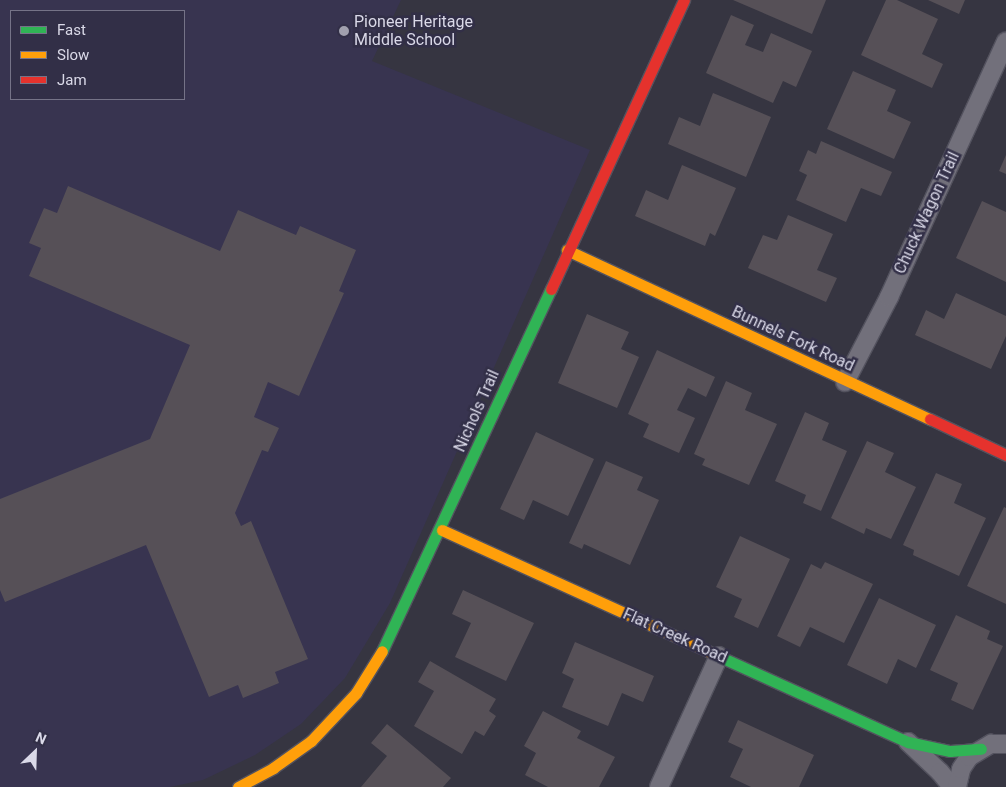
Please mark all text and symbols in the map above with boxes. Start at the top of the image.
legend [10,10,185,100]
place label: Pioneer Heritage Middle School [354,12,473,50]
text: Fast [57,21,86,39]
marker: Pioneer Heritage Middle School [338,25,350,37]
text: Slow [57,46,89,64]
text: Jam [57,71,87,89]
street label: Chuck Wagon Trail [890,149,964,277]
street label: Bunnels Fork Road [729,302,857,376]
street label: Nichols Trail [450,367,504,455]
street label: Flat Creek Road [620,604,730,668]
north arrow [10,727,60,777]
text: N [33,729,49,748]

